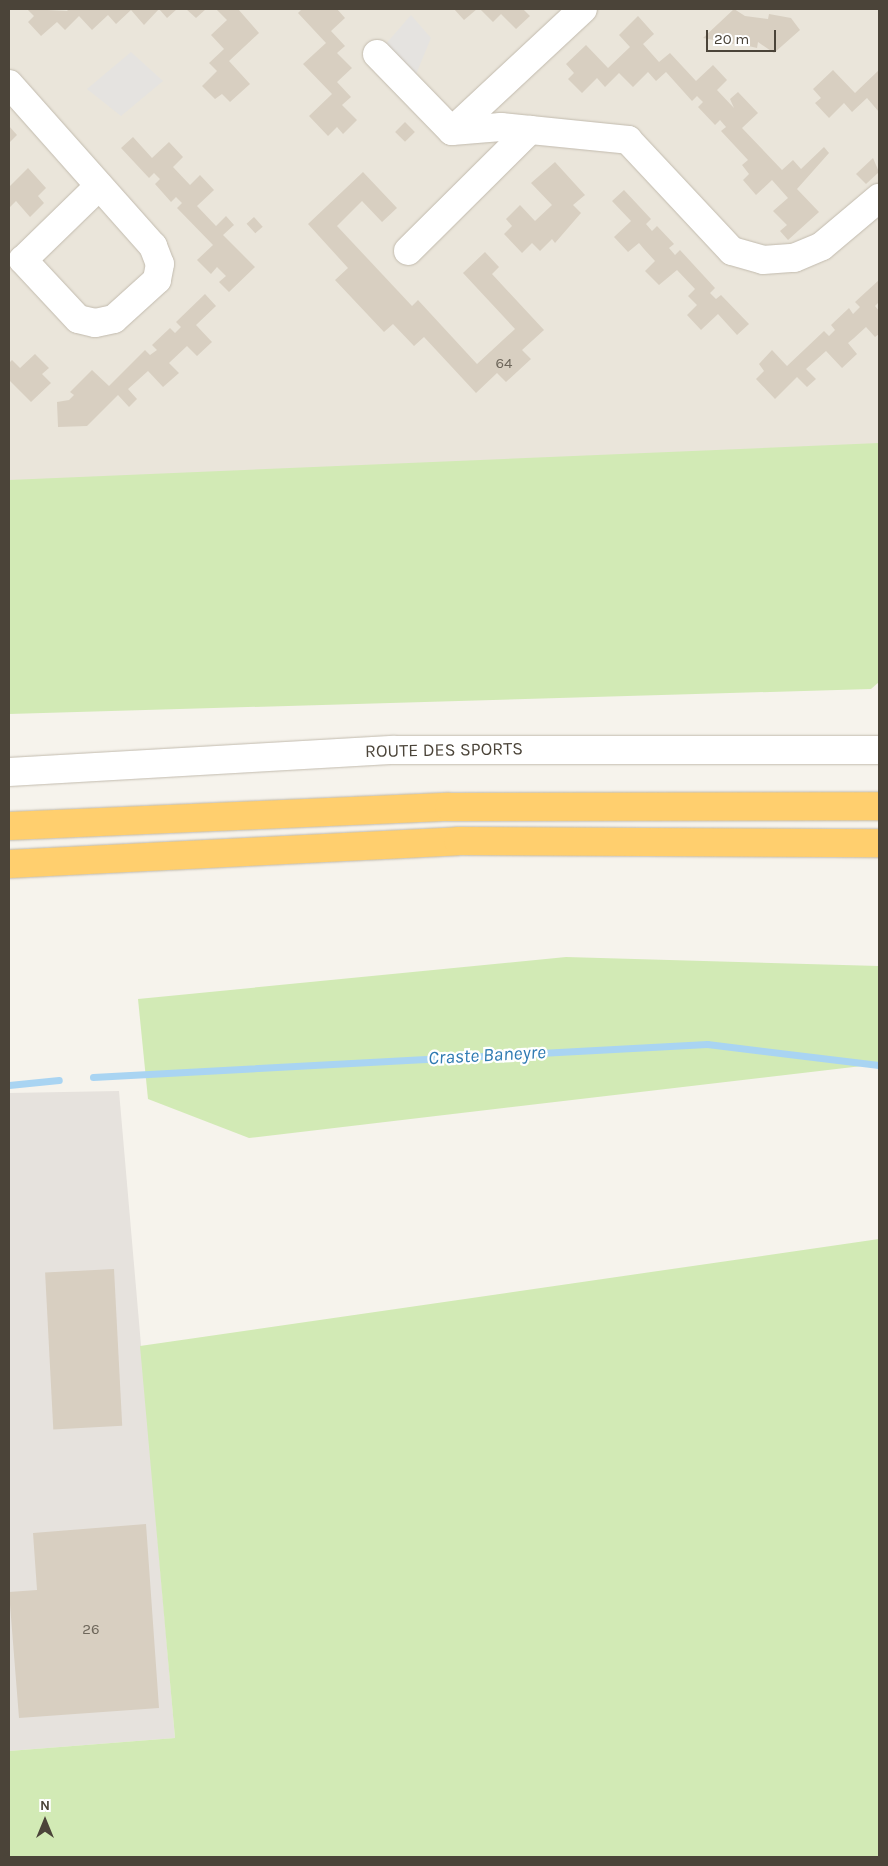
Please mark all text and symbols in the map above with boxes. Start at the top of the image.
scale bar [708,20,778,52]
text: 20 m [714,30,749,48]
house number: 64 [496,355,512,373]
street label: ROUTE DES SPORTS [365,738,523,762]
water label: Craste Baneyre [428,1042,546,1070]
house number: 26 [82,1621,100,1639]
north arrow [20,1796,70,1846]
text: N [40,1797,50,1814]

